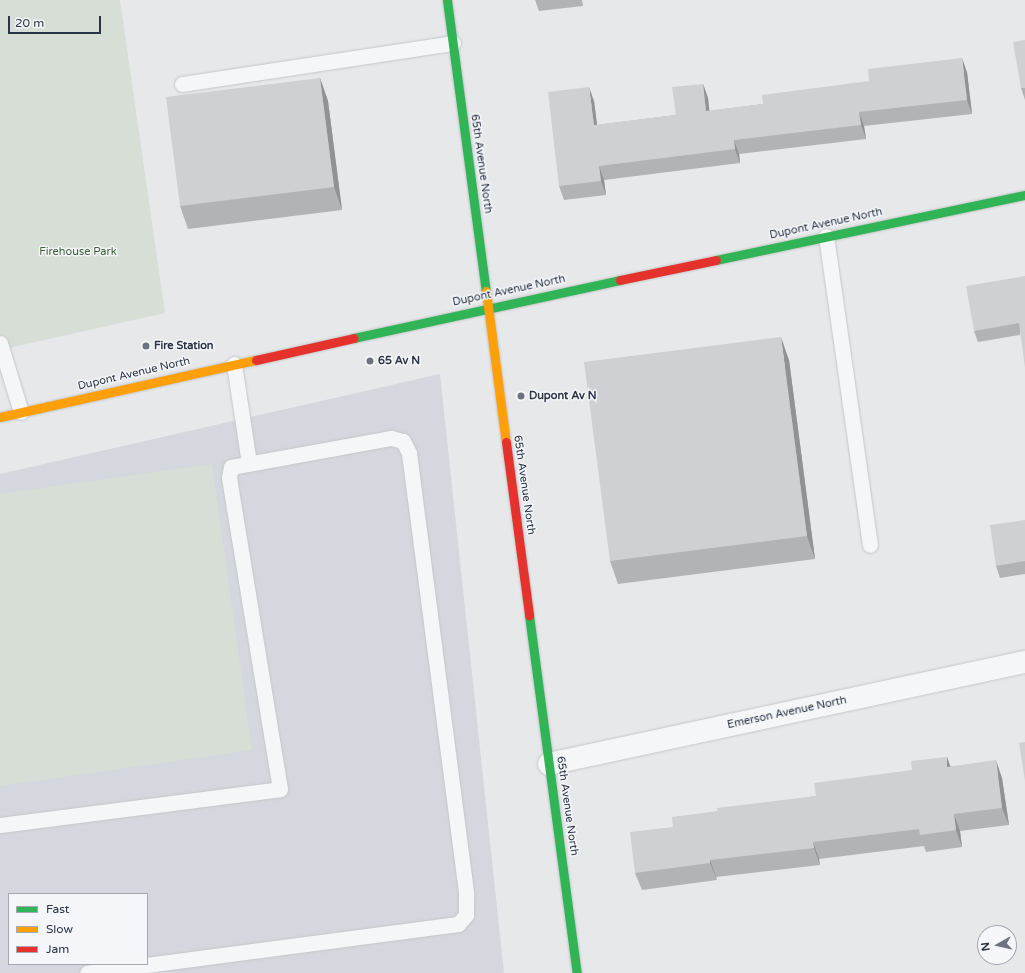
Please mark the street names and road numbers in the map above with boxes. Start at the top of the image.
street label: 65th Avenue North [467,113,495,215]
street label: Dupont Avenue North [768,206,884,242]
street label: Dupont Avenue North [451,273,567,309]
street label: Dupont Avenue North [77,355,191,393]
street label: 65th Avenue North [510,434,538,536]
street label: Emerson Avenue North [726,694,848,732]
street label: 65th Avenue North [553,755,581,857]

